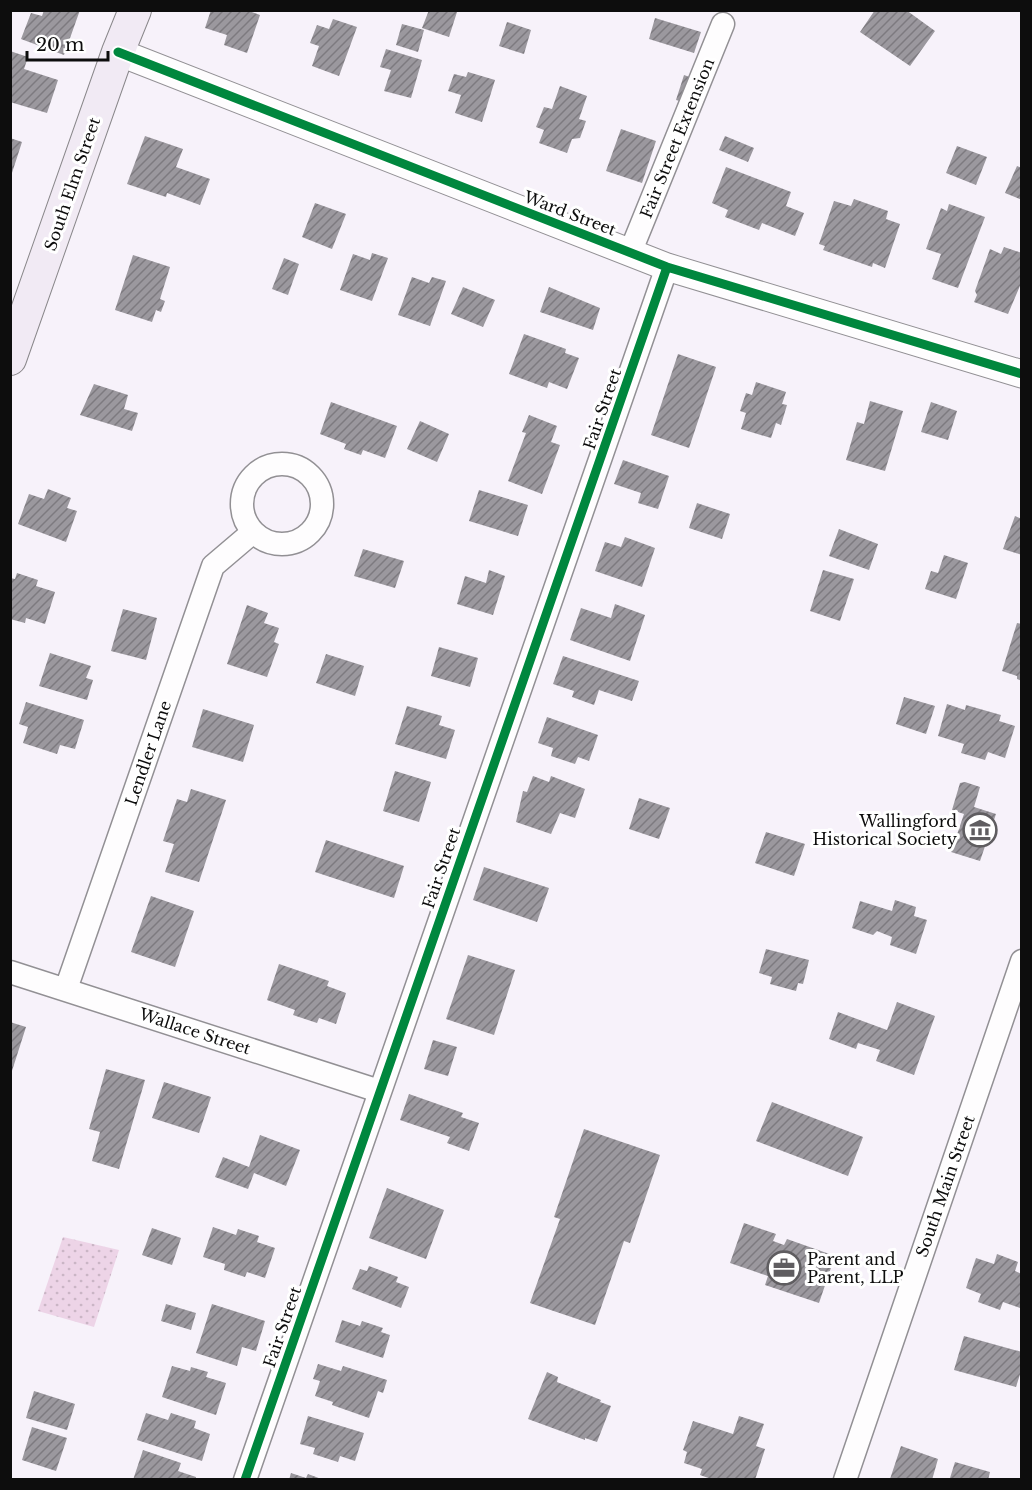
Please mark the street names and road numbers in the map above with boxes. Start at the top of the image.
street label: Fair Street Extension [636,55,718,221]
street label: South Elm Street [40,115,104,253]
street label: Ward Street [520,186,619,240]
street label: Fair Street [579,366,625,452]
street label: Lendler Lane [121,698,175,808]
street label: Fair Street [418,825,464,911]
street label: Wallace Street [136,1003,253,1058]
street label: South Main Street [911,1112,979,1260]
street label: Fair Street [259,1284,305,1370]

